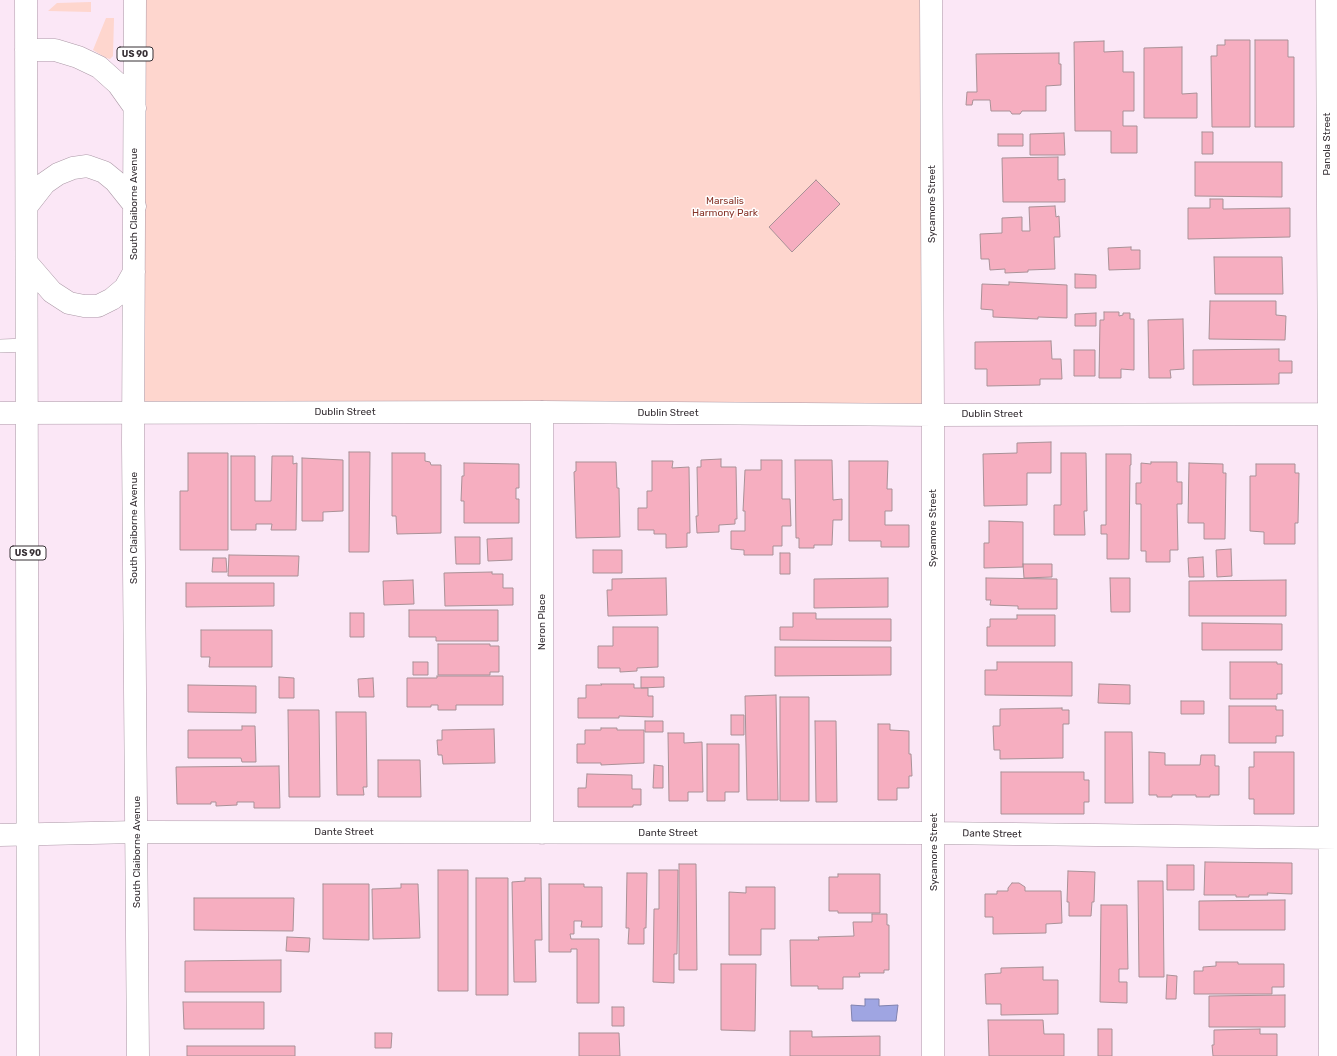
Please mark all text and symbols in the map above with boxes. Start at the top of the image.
road number: US 90 [117,47,153,61]
street label: Panola Street [1321,113,1333,175]
street label: South Claiborne Avenue [128,148,140,260]
street label: Sycamore Street [926,165,938,243]
park label: Marsalis Harmony Park [692,195,758,218]
street label: Dublin Street [314,406,376,418]
street label: Dublin Street [637,407,699,419]
street label: Dublin Street [961,408,1023,420]
street label: South Claiborne Avenue [128,472,140,584]
street label: Sycamore Street [927,489,939,567]
road number: US 90 [10,546,46,560]
street label: Neron Place [536,594,548,650]
street label: South Claiborne Avenue [131,796,143,908]
street label: Sycamore Street [928,813,940,891]
street label: Dante Street [314,826,374,838]
street label: Dante Street [638,827,698,839]
street label: Dante Street [962,827,1022,841]

